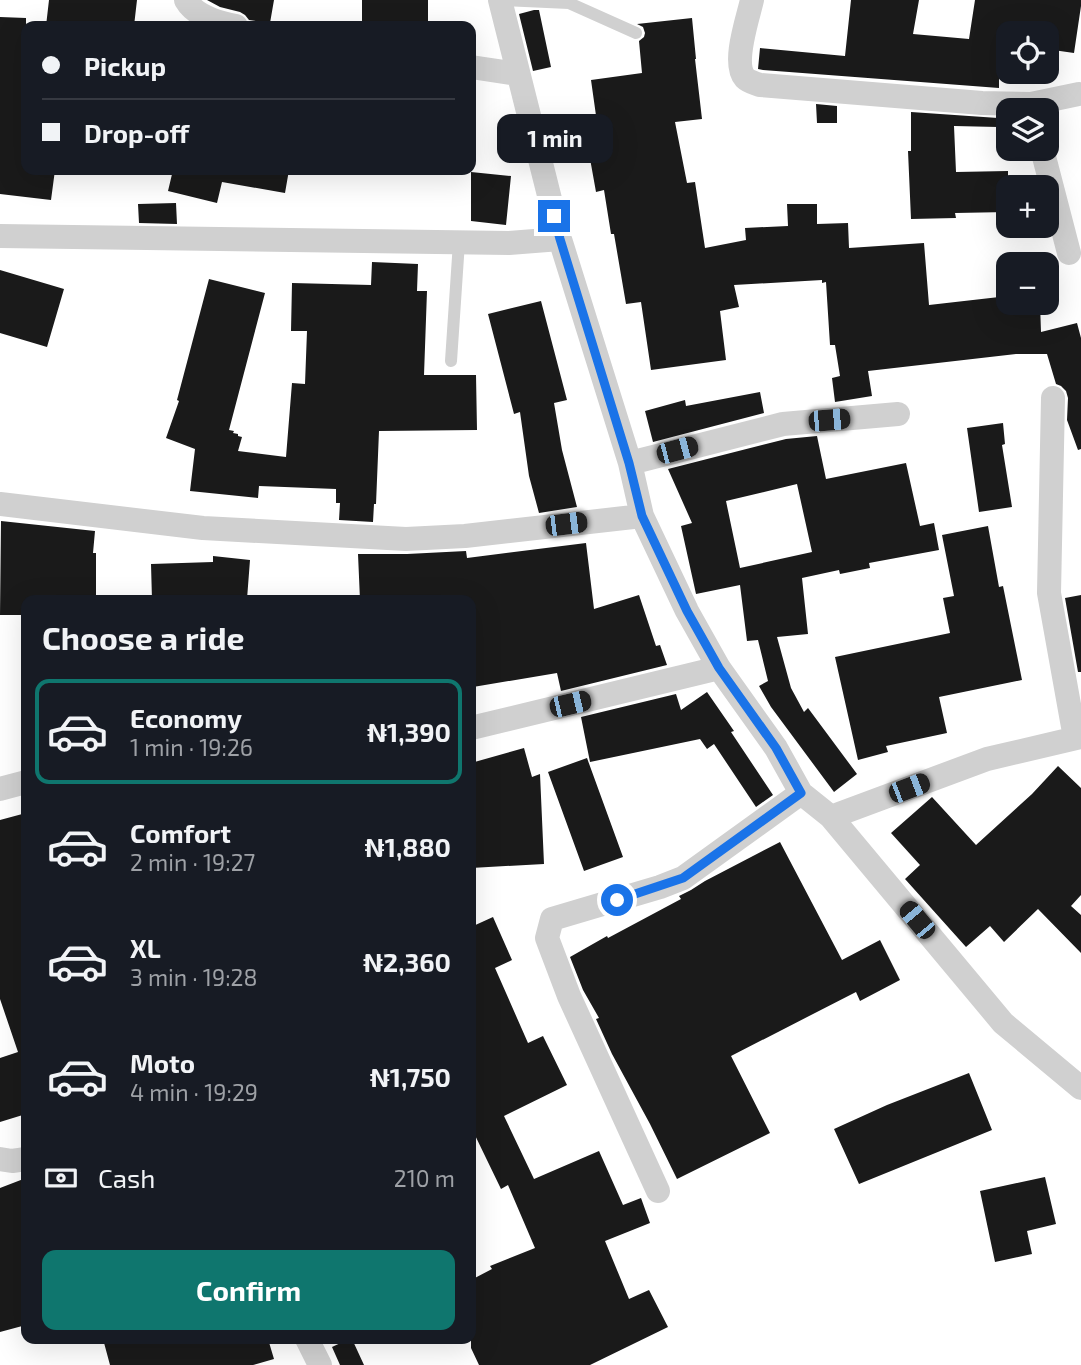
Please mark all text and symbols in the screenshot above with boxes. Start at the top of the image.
map controls [996,21,1059,315]
button: locate [996,21,1059,84]
text: Pickup [84,50,166,81]
button: layers [996,98,1059,161]
callout: 1 min [496,114,612,164]
text: Drop-off [84,117,189,148]
text: 1 min [527,124,583,152]
button: + [996,175,1059,238]
route end [538,200,570,232]
button: − [996,252,1059,315]
car [808,408,851,432]
car [654,434,701,466]
car [544,511,589,537]
text: Choose a ride [42,618,245,656]
car [548,689,593,719]
icon: car [46,700,109,763]
text: Economy [130,702,242,733]
text: ₦1,390 [367,716,451,747]
text: 1 min · 19:26 [130,733,253,761]
car [886,771,933,805]
icon: car [46,815,109,878]
text: Comfort [130,817,231,848]
text: ₦1,880 [365,831,451,862]
text: 2 min · 19:27 [130,848,255,876]
route start [601,884,633,916]
car [896,897,939,943]
icon: car [46,930,109,993]
text: XL [130,932,161,963]
text: ₦2,360 [363,946,451,977]
text: 3 min · 19:28 [130,963,257,991]
icon: car [46,1045,109,1108]
text: Moto [130,1047,195,1078]
text: ₦1,750 [370,1061,451,1092]
text: 4 min · 19:29 [130,1078,258,1106]
icon: cash [42,1159,80,1197]
text: Cash [98,1162,155,1193]
text: 210 m [394,1164,455,1192]
button: Confirm [42,1250,455,1330]

